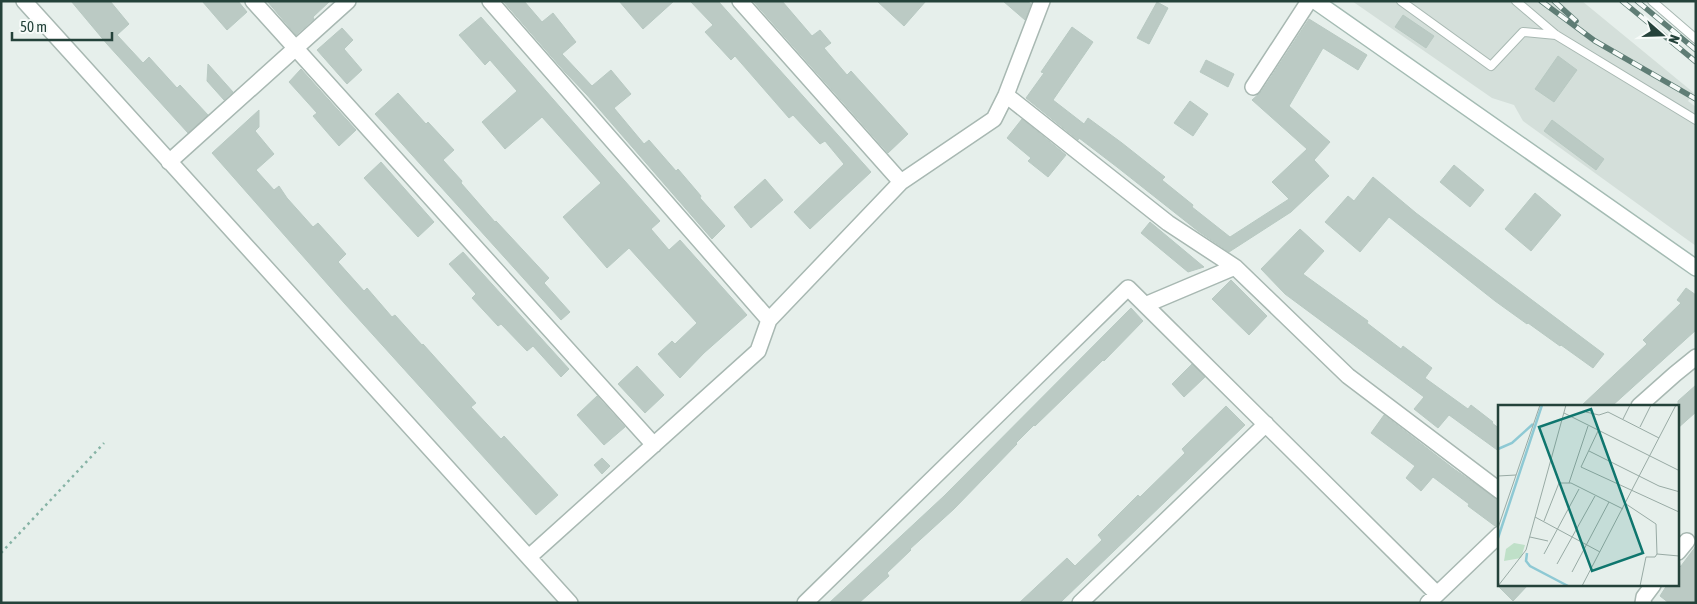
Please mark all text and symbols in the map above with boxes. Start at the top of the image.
scale bar [12,10,112,42]
north arrow [1637,10,1687,60]
text: 50 m [20,18,47,35]
text: N [1665,33,1683,46]
inset map [1498,405,1680,586]

